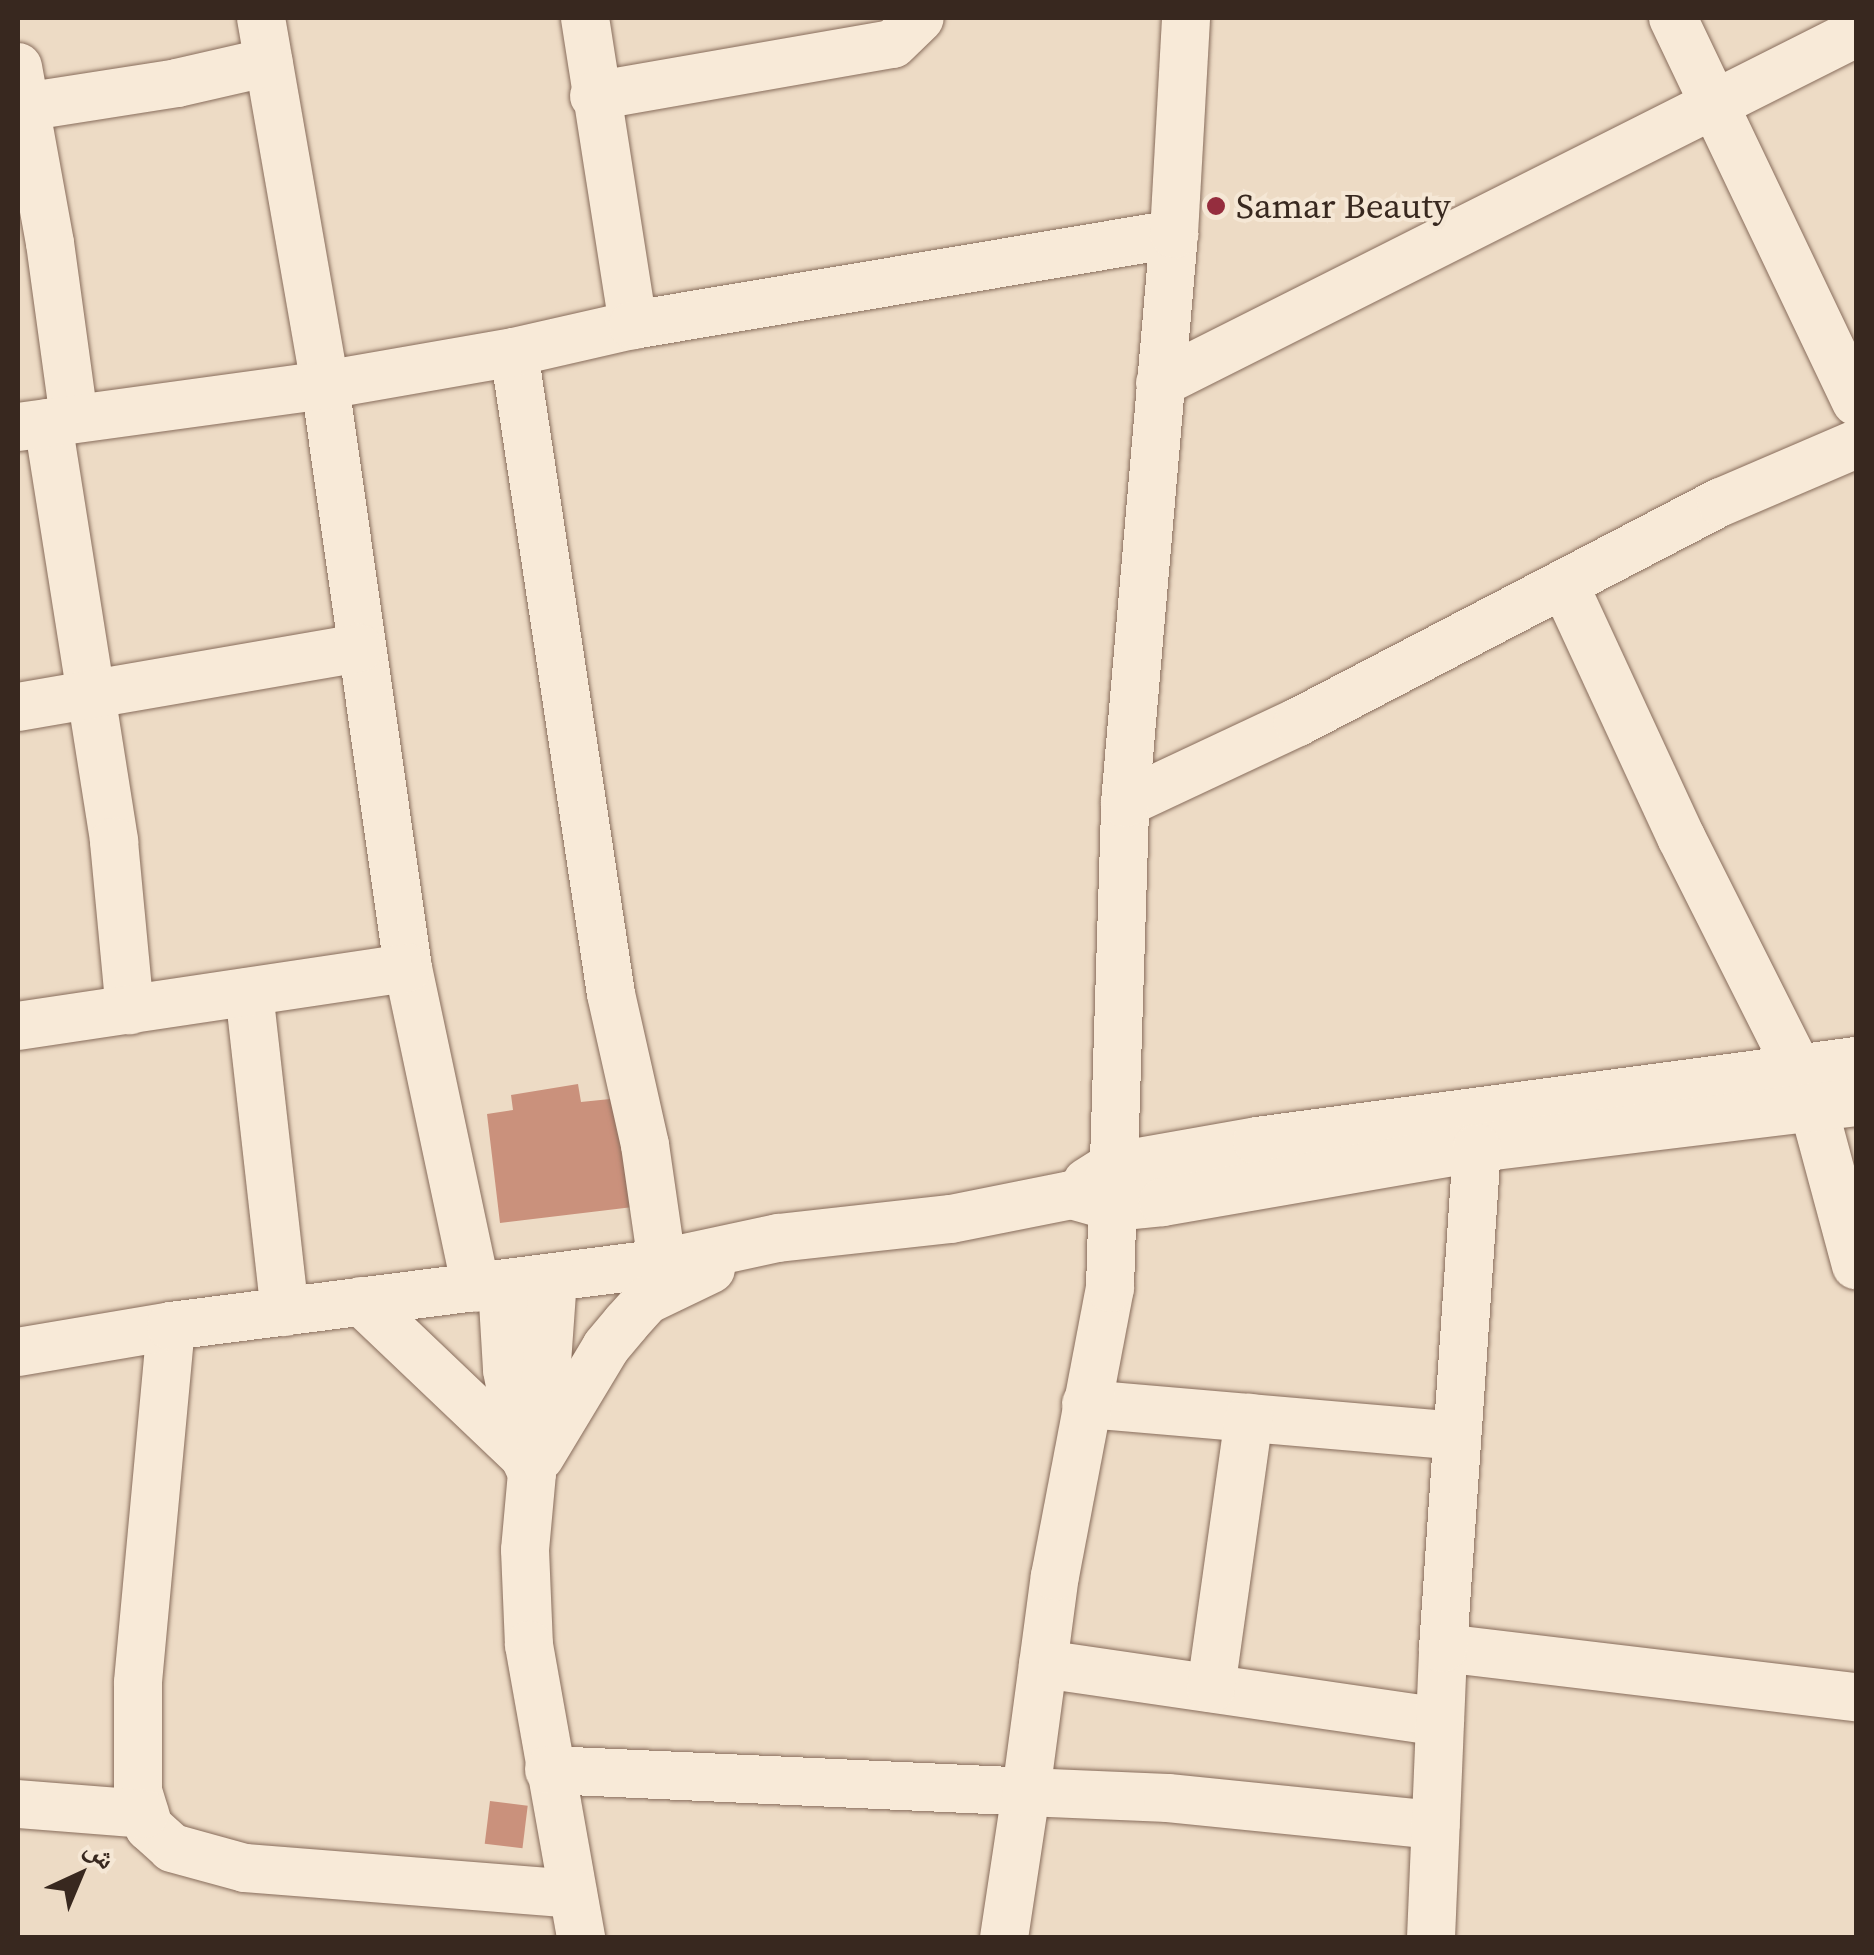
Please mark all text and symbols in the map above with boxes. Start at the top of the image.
place label: Samar Beauty [1236,185,1451,227]
marker: Samar Beauty [1205,195,1227,217]
north arrow [30,1825,130,1925]
text: ش [77,1829,125,1877]

